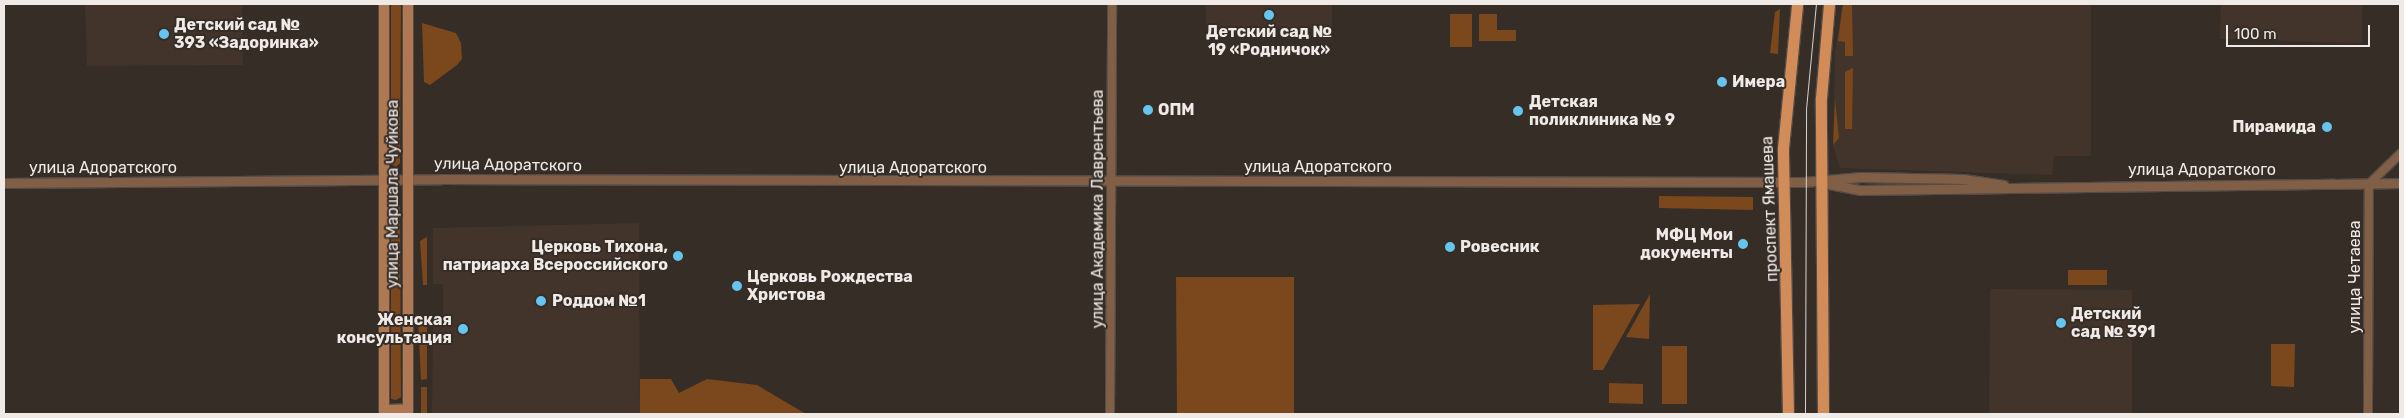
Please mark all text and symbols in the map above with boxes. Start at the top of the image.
marker: Детский сад № 19 «Родничок» [1263,9,1275,21]
place label: Детский сад № 393 «Задоринка» [174,15,319,53]
scale bar [2229,15,2373,47]
place label: Детский сад № 19 «Родничок» [1206,22,1332,60]
text: 100 m [2234,25,2276,43]
marker: Детский сад № 393 «Задоринка» [158,28,170,40]
place label: Имера [1732,72,1785,92]
marker: Имера [1716,76,1728,88]
street label: улица Академика Лаврентьева [1088,90,1108,328]
place label: Детская поликлиника № 9 [1529,92,1675,130]
street label: улица Маршала Чуйкова [383,100,403,288]
place label: ОПМ [1158,100,1195,120]
marker: ОПМ [1142,104,1154,116]
marker: Детская поликлиника № 9 [1511,104,1525,118]
place label: Пирамида [2233,117,2316,137]
marker: Пирамида [2320,120,2334,134]
street label: проспект Ямашева [1758,136,1782,282]
street label: улица Адоратского [434,154,582,176]
street label: улица Адоратского [1244,157,1392,177]
street label: улица Адоратского [29,158,177,178]
street label: улица Адоратского [839,158,987,178]
street label: улица Адоратского [2128,160,2276,180]
street label: улица Четаева [2345,220,2365,334]
place label: МФЦ Мои документы [1640,225,1733,263]
place label: Церковь Тихона, патриарха Всероссийского [443,237,668,275]
place label: Ровесник [1460,237,1539,257]
marker: МФЦ Мои документы [1737,238,1749,250]
marker: Ровесник [1444,241,1456,253]
marker: Церковь Тихона, патриарха Всероссийского [672,250,684,262]
place label: Церковь Рождества Христова [747,267,913,305]
marker: Церковь Рождества Христова [731,280,743,292]
place label: Роддом №1 [552,291,646,311]
marker: Роддом №1 [534,294,548,308]
place label: Детский сад № 391 [2071,304,2155,342]
place label: Женская консультация [337,310,452,348]
marker: Детский сад № 391 [2055,317,2067,329]
marker: Женская консультация [456,322,470,336]

